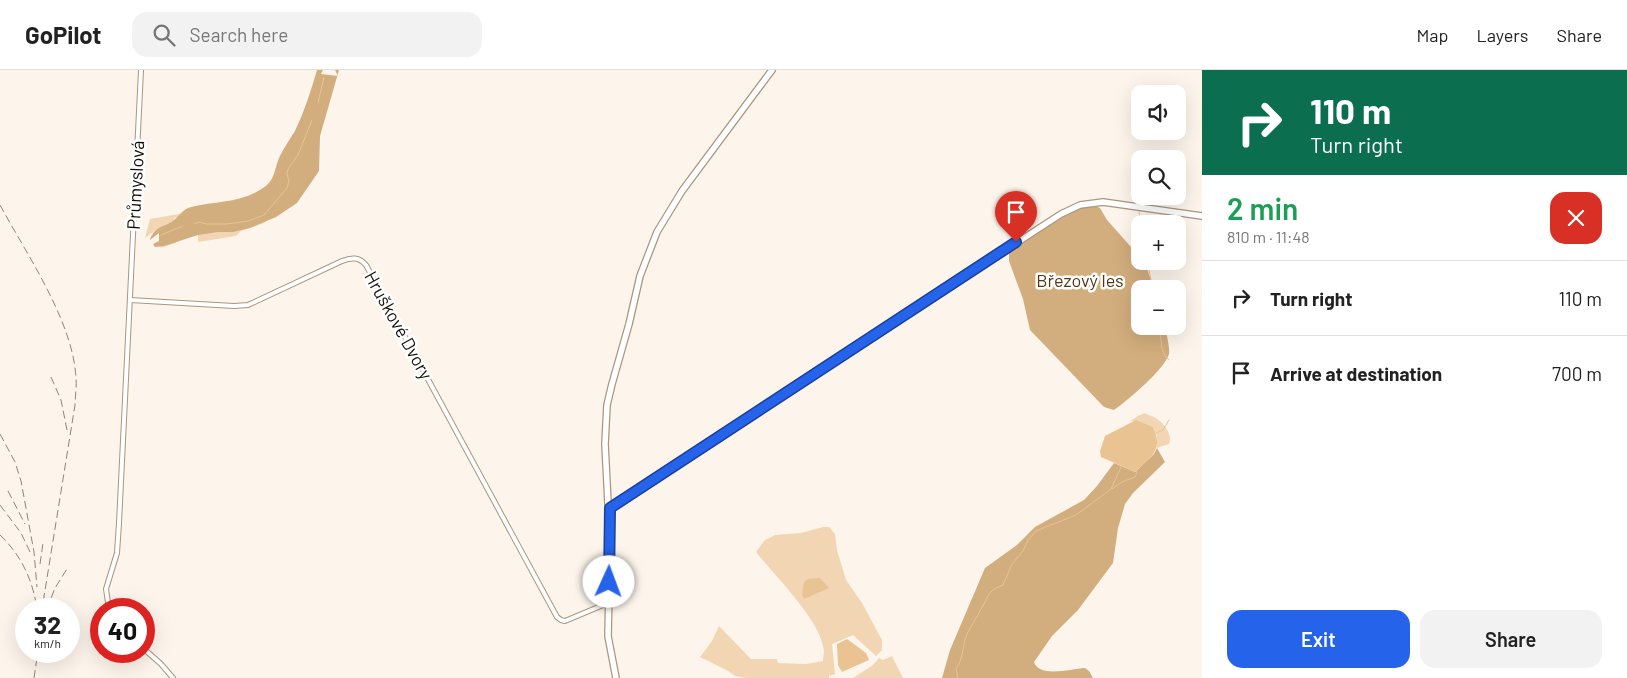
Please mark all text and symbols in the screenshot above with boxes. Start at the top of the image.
search box [132,12,482,57]
text: GoPilot [25,20,102,49]
icon: search [150,21,178,49]
text: Search here [190,23,288,46]
text: Map [1416,24,1448,46]
text: Layers [1476,24,1529,46]
text: Share [1557,24,1602,46]
map controls [1131,85,1186,335]
button: sound [1131,85,1186,140]
text: 110 m [1310,89,1391,131]
icon: right [1227,90,1292,155]
text: Turn right [1310,131,1403,157]
street label: Průmyslová [122,140,148,230]
button: search [1131,150,1186,205]
text: 2 min [1227,190,1298,226]
pin [995,191,1037,242]
button: close [1550,192,1602,244]
icon: arrive [1002,198,1030,226]
button: + [1131,215,1186,270]
text: 810 m · 11:48 [1227,227,1310,246]
street label: Hruškové Dvory [360,267,438,383]
park label: Březový les [1036,269,1124,291]
button: − [1131,280,1186,335]
icon: right [1227,284,1255,312]
text: Turn right [1270,287,1352,310]
text: 110 m [1558,287,1602,310]
icon: arrive [1227,359,1255,387]
text: Arrive at destination [1270,362,1442,385]
text: 700 m [1552,362,1602,385]
position arrow [582,555,634,607]
speed limit sign: 40 [90,598,155,663]
text: 32 [34,609,61,639]
button: Exit [1227,610,1410,668]
button: Share [1420,610,1602,668]
text: km/h [34,636,61,650]

